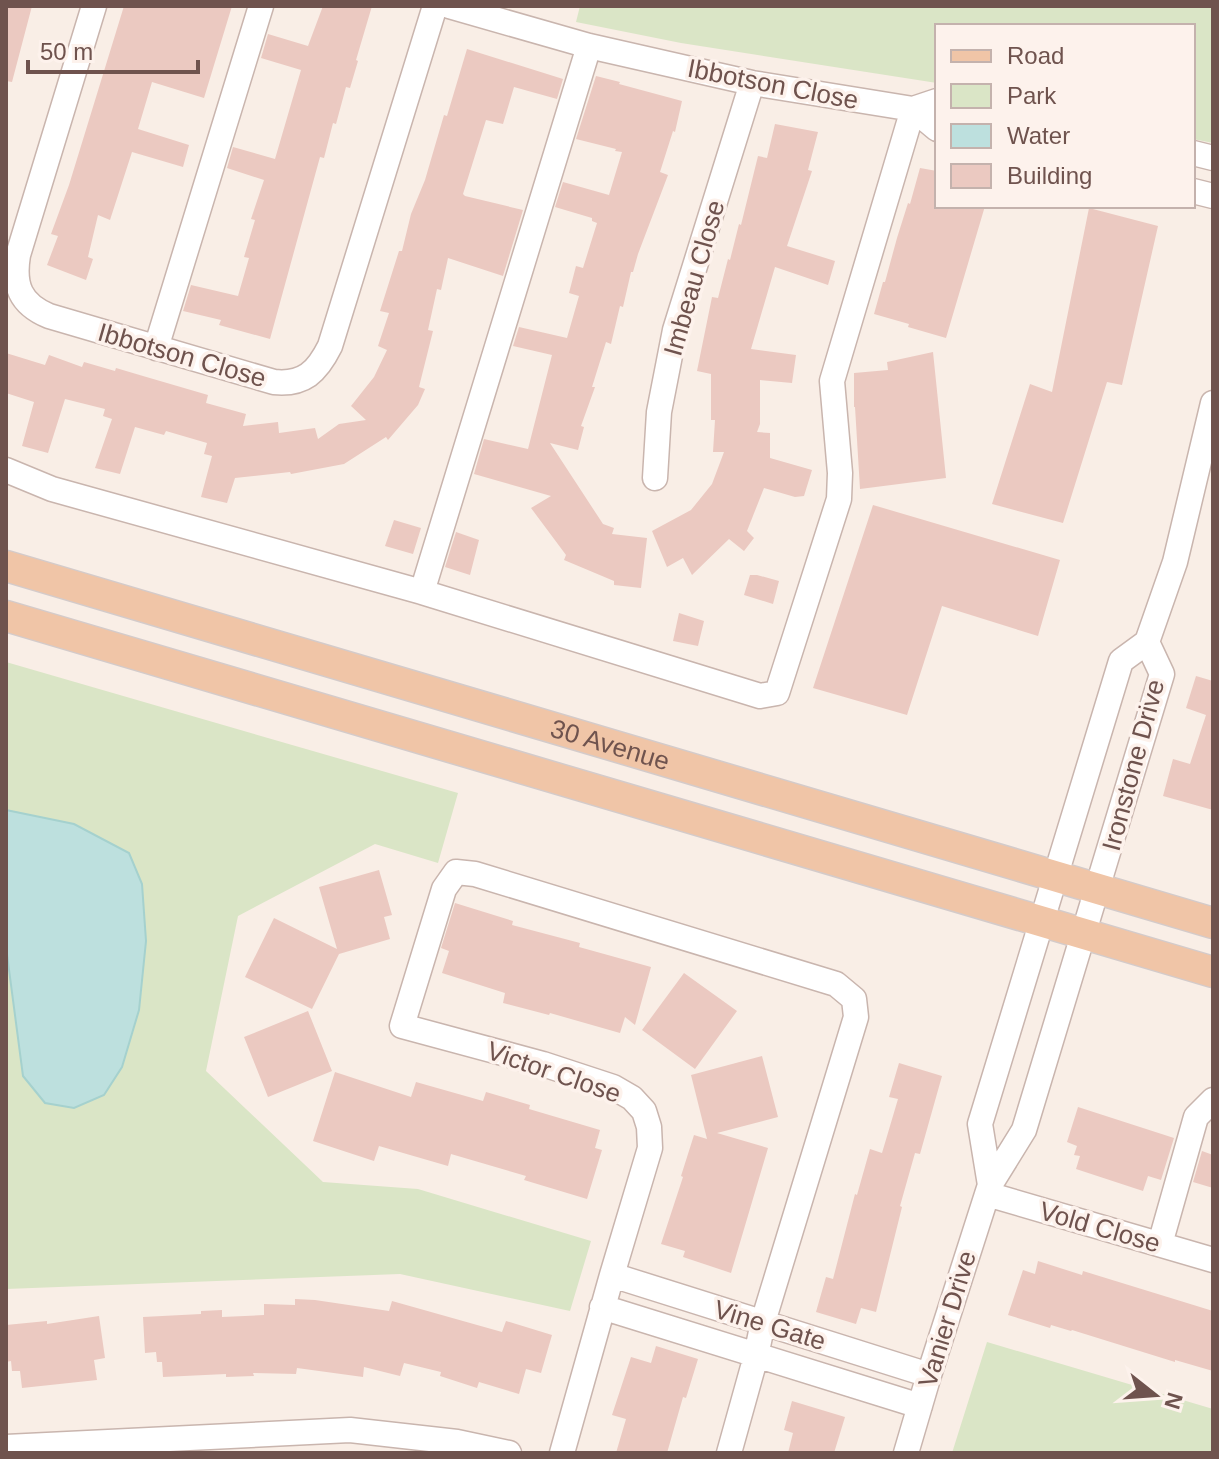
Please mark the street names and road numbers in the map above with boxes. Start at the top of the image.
street label: Ibbotson Close [685,53,861,115]
street label: Imbeau Close [657,197,731,359]
street label: Ibbotson Close [94,317,270,393]
street label: Ironstone Drive [1096,676,1170,854]
street label: 30 Avenue [547,713,673,776]
street label: Victor Close [483,1035,625,1109]
street label: Vold Close [1036,1195,1164,1259]
street label: Vanier Drive [912,1247,982,1391]
street label: Vine Gate [711,1294,829,1356]

